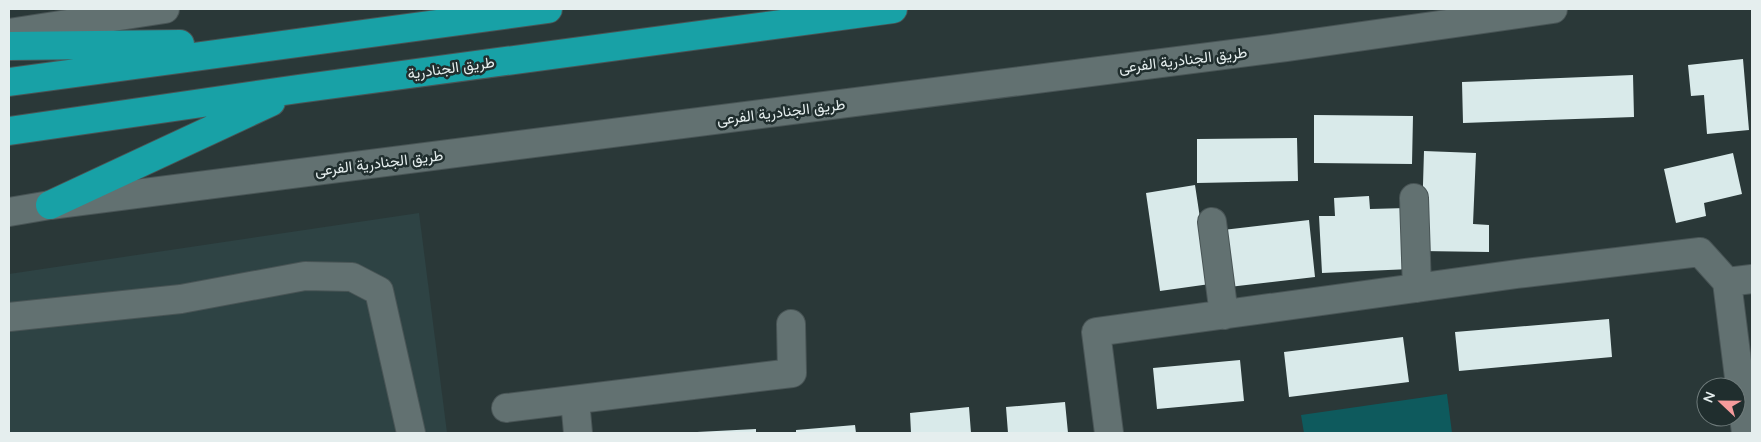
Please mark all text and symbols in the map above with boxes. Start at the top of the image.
street label: طريق الجنادرية الفرعى [1118,42,1249,78]
street label: طريق الجنادرية [406,52,496,84]
street label: طريق الجنادرية الفرعى [716,94,847,130]
street label: طريق الجنادرية الفرعى [314,145,445,181]
north arrow [1696,377,1746,427]
text: N [1699,389,1719,405]

